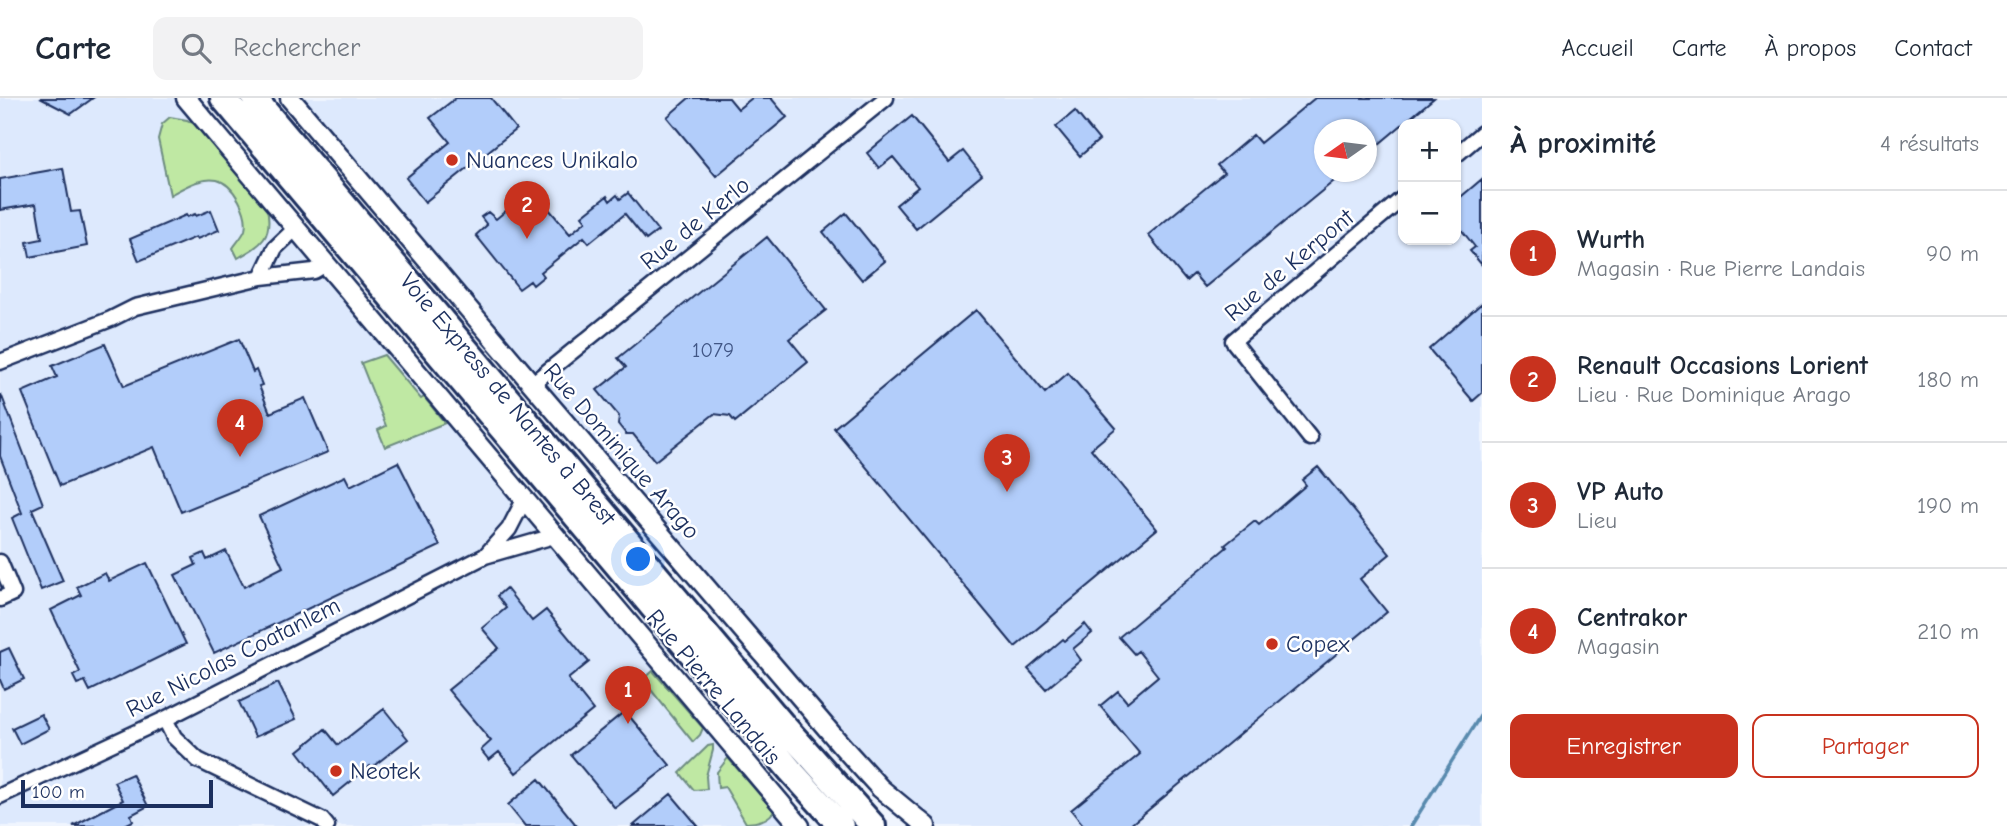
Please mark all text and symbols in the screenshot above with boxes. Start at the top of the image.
search box [153,17,643,80]
text: Carte [35,29,111,67]
icon: search [177,29,215,67]
text: Rechercher [233,33,360,63]
text: Accueil [1562,34,1634,62]
text: Carte [1672,34,1727,62]
text: À propos [1765,34,1856,62]
text: Contact [1894,34,1972,62]
north arrow [1314,119,1377,182]
map controls [1398,119,1461,245]
button: + [1398,119,1461,182]
text: À proximité [1510,126,1656,161]
text: 4 résultats [1880,130,1979,157]
place label: Nuances Unikalo [466,146,638,174]
marker: Nuances Unikalo [444,152,460,168]
street label: Rue de Kerlo [635,170,755,276]
pin: 2 [504,181,550,239]
button: − [1398,182,1461,245]
street label: Rue de Kerpont [1219,202,1360,327]
text: Wurth [1577,225,1645,255]
text: 1 [1528,240,1538,267]
text: 90 m [1926,240,1979,267]
text: Magasin · Rue Pierre Landais [1577,255,1865,282]
street label: Voie Express de Nantes à Brest [394,267,623,532]
house number: 1079 [692,338,734,362]
text: Renault Occasions Lorient [1577,351,1868,381]
street label: Rue Dominique Arago [538,357,706,545]
text: 2 [1527,366,1539,393]
text: 180 m [1917,366,1979,393]
text: Lieu · Rue Dominique Arago [1577,381,1851,408]
pin: 4 [217,399,263,457]
pin: 3 [984,434,1030,492]
text: VP Auto [1577,477,1664,507]
text: 3 [1527,492,1539,519]
text: 190 m [1917,492,1979,519]
text: Lieu [1577,507,1617,534]
your location [621,542,655,576]
street label: Rue Nicolas Coatanlem [121,591,345,723]
text: Centrakor [1577,603,1687,633]
street label: Rue Pierre Landais [641,604,787,770]
text: 4 [1528,618,1538,645]
text: 210 m [1917,618,1979,645]
place label: Copex [1286,630,1350,658]
text: Magasin [1577,633,1660,660]
marker: Copex [1264,636,1280,652]
pin: 1 [605,666,651,724]
button: Enregistrer [1510,714,1738,778]
button: Partager [1752,714,1979,778]
place label: Neotek [350,757,420,785]
marker: Neotek [328,763,344,779]
scale bar [21,777,214,809]
text: 100 m [32,781,85,803]

